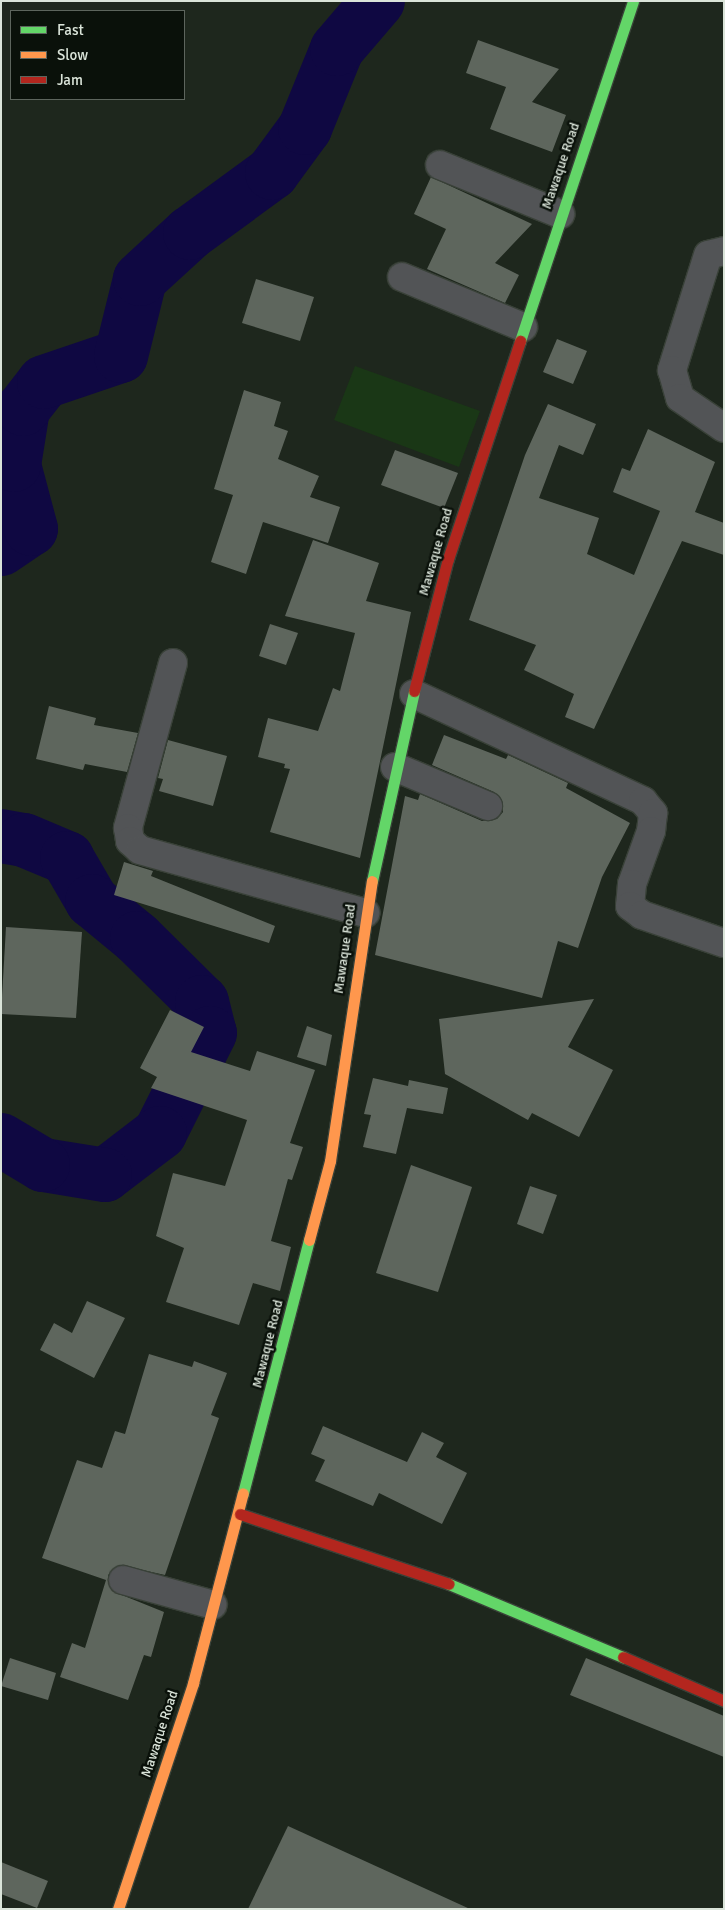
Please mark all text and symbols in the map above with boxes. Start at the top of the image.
legend [10,10,185,100]
text: Fast [57,21,84,39]
text: Slow [57,46,88,64]
text: Jam [57,71,83,89]
street label: Mawaque Road [538,121,584,211]
street label: Mawaque Road [415,506,457,598]
street label: Mawaque Road [330,903,360,995]
street label: Mawaque Road [249,1298,287,1390]
street label: Mawaque Road [138,1688,182,1780]

